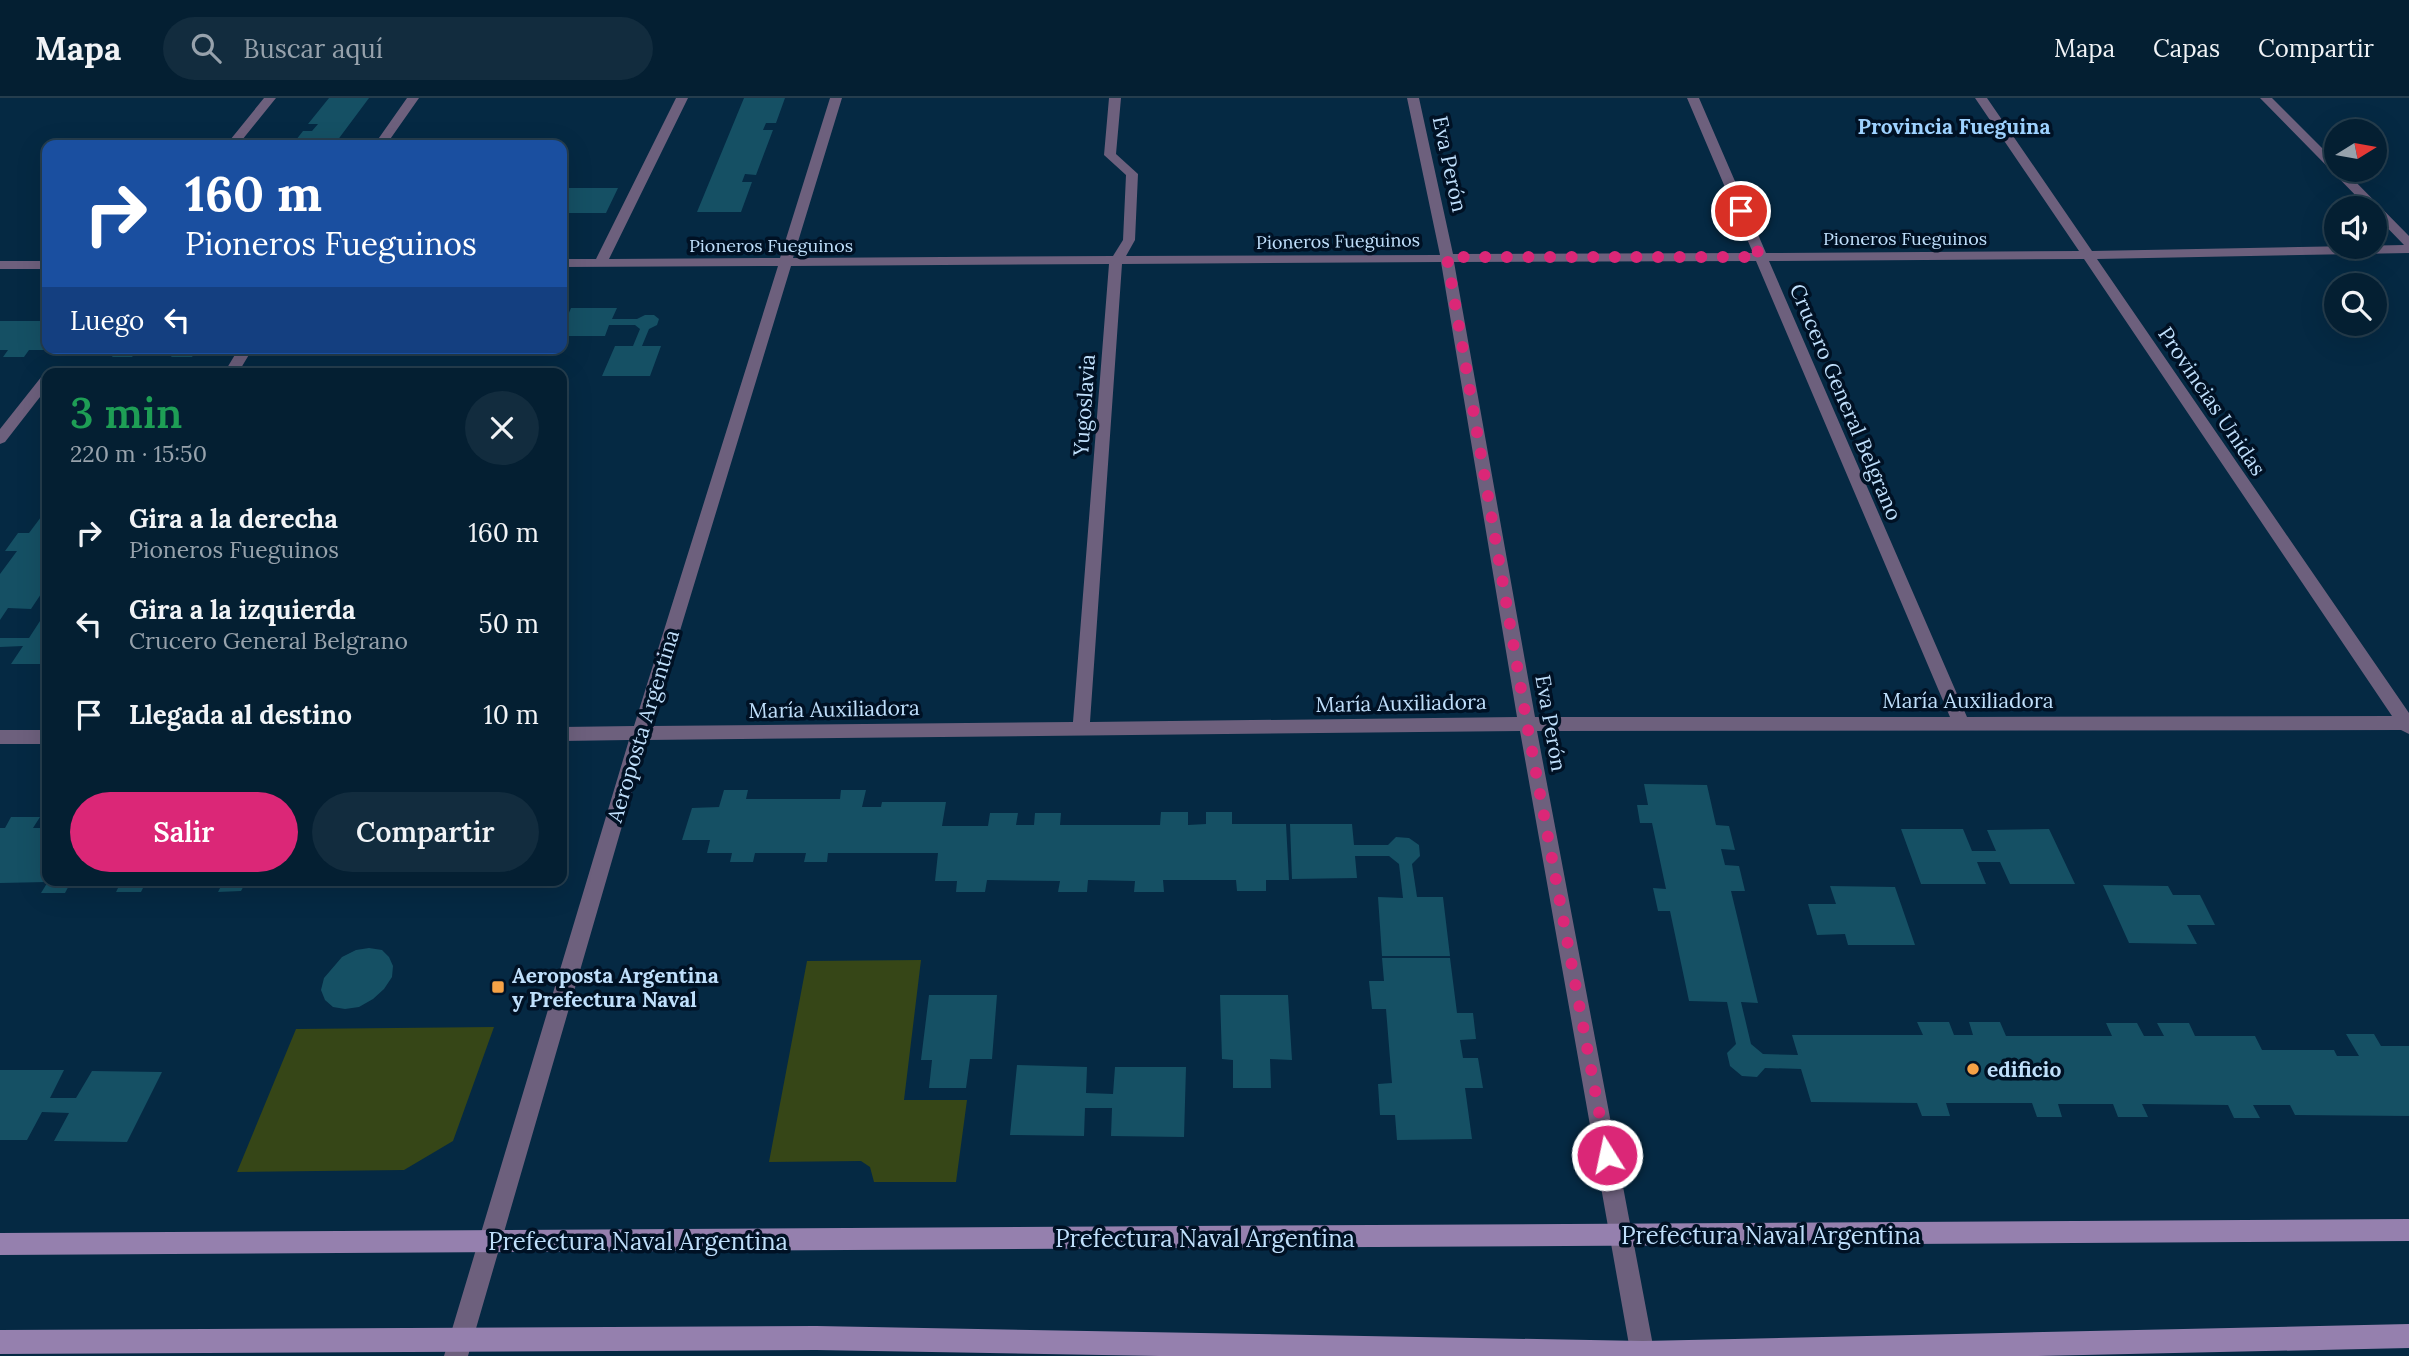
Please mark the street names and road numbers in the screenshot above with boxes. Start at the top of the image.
street label: Eva Perón [1427,114,1473,215]
street label: Pioneros Fueguinos [1823,227,1987,250]
street label: Pioneros Fueguinos [1256,228,1420,254]
street label: Pioneros Fueguinos [689,234,853,257]
street label: Crucero General Belgrano [1784,280,1908,524]
street label: Provincias Unidas [2152,321,2272,481]
street label: Yugoslavia [1067,353,1101,458]
street label: Aeroposta Argentina [601,626,685,827]
street label: Eva Perón [1529,673,1573,774]
street label: María Auxiliadora [1882,687,2054,714]
street label: María Auxiliadora [1315,688,1487,718]
street label: María Auxiliadora [748,694,920,724]
street label: Prefectura Naval Argentina [1621,1220,1921,1251]
street label: Prefectura Naval Argentina [1055,1223,1355,1254]
street label: Prefectura Naval Argentina [488,1226,788,1257]

